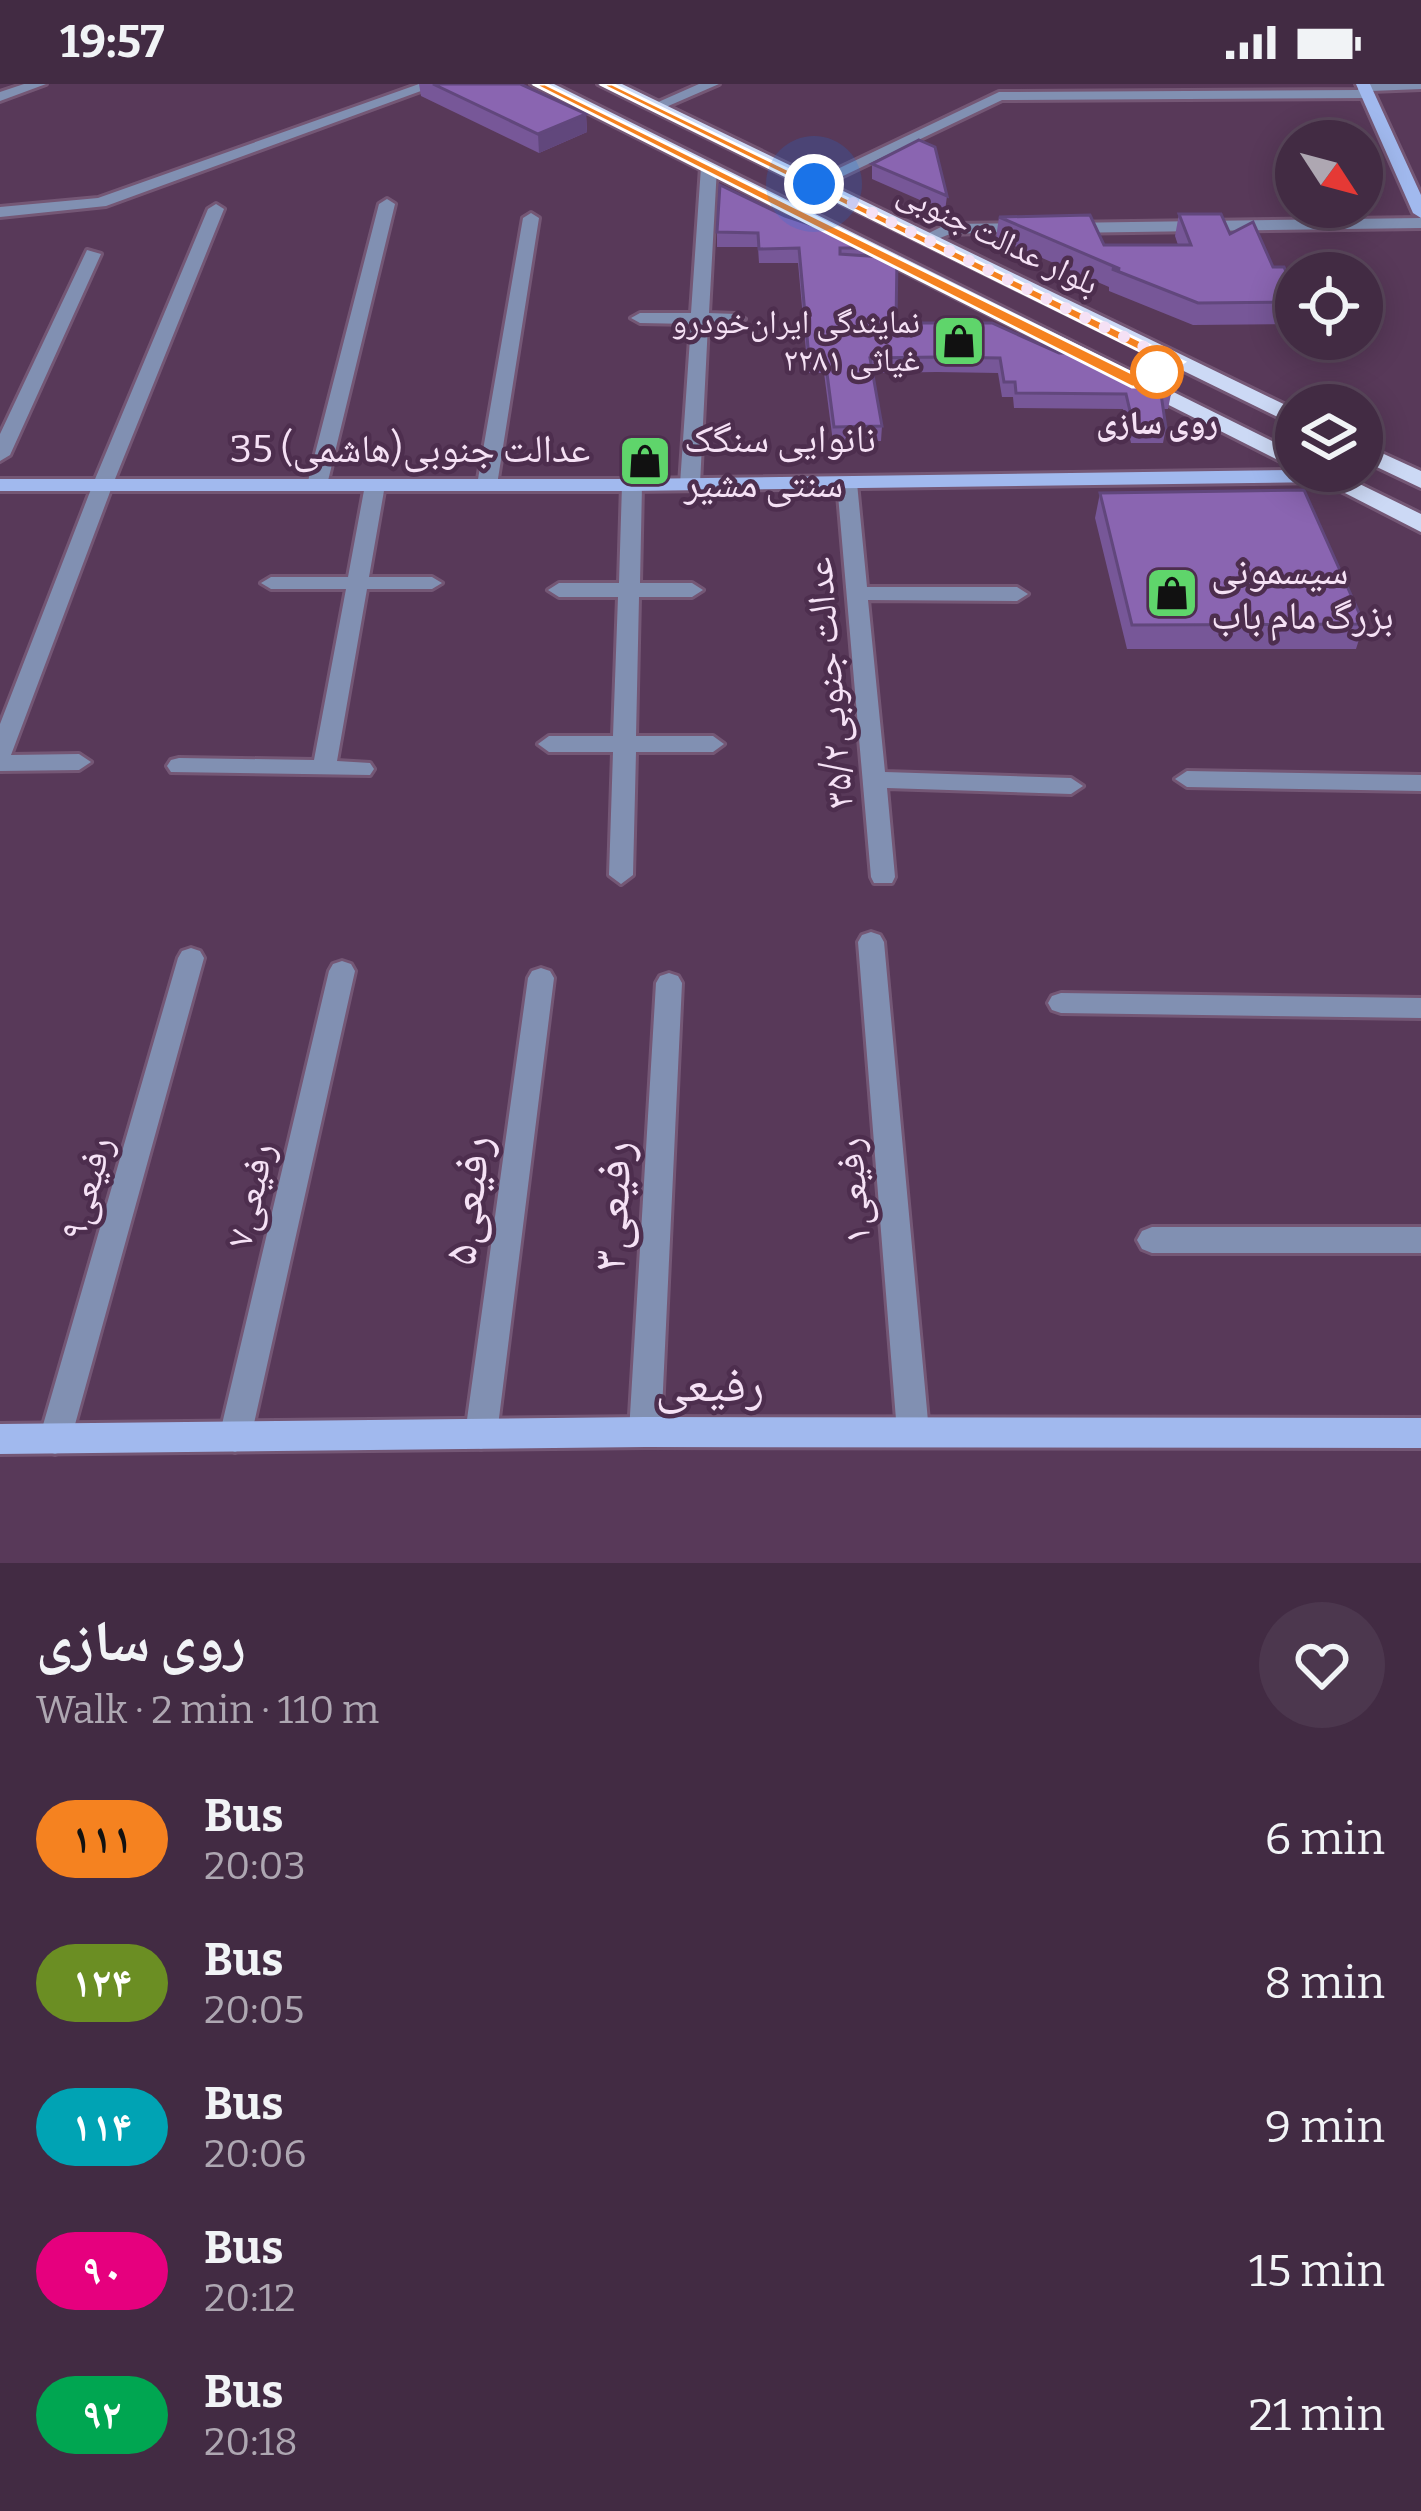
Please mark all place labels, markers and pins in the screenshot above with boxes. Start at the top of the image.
place label: نمایندگی ایران‌خودرو غیاثی ۲۲۸۱ [671,302,920,380]
shop icon: نمایندگی ایران‌خودرو غیاثی ۲۲۸۱ [931,313,987,369]
marker: روی سازی [1132,347,1182,397]
place label: روی سازی [1096,403,1218,443]
place label: نانوایی سنگک سنتی مشیر [683,416,876,508]
shop icon: نانوایی سنگک سنتی مشیر [617,433,673,489]
place label: سیسمونی بزرگ مام باب [1211,548,1394,642]
shop icon: سیسمونی بزرگ مام باب [1144,565,1200,621]

